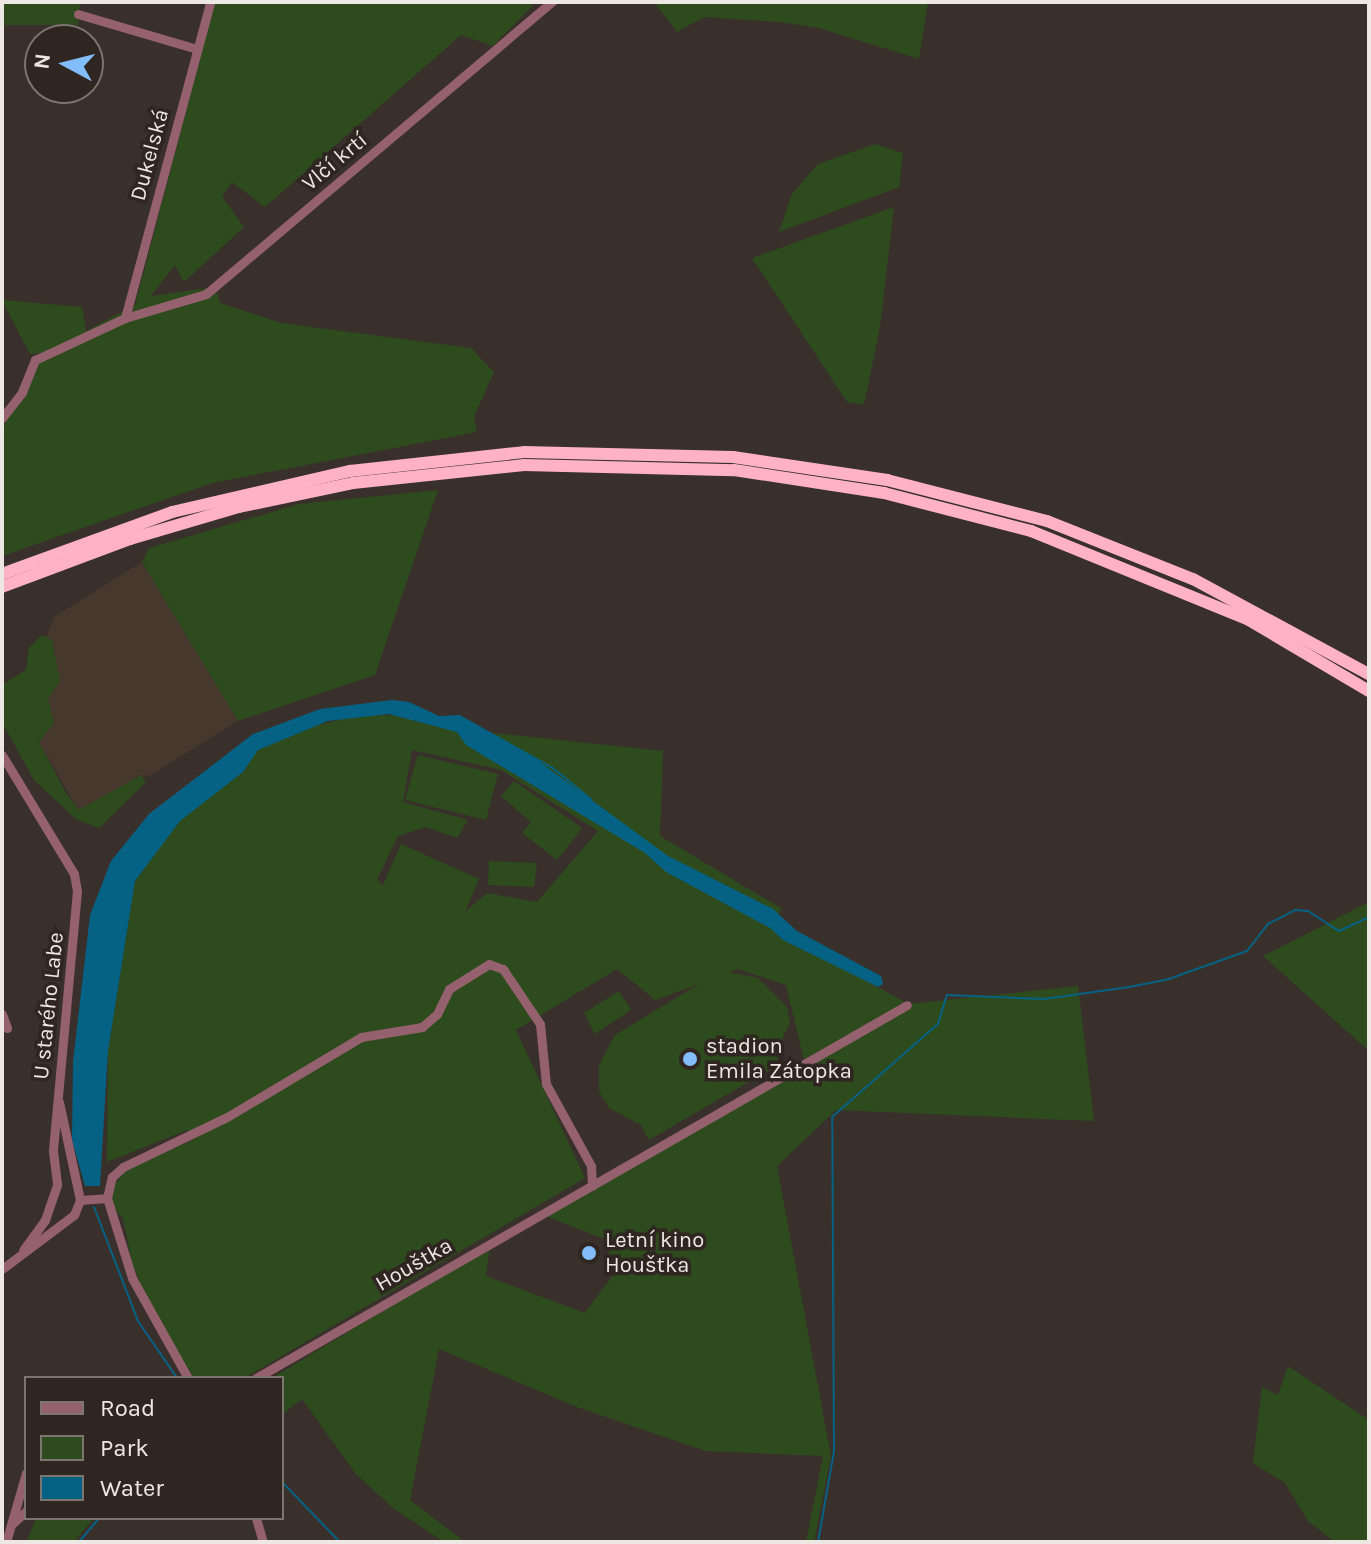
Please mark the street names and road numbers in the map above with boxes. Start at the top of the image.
street label: Dukelská [125,106,175,204]
street label: Vlčí krtí [297,127,373,197]
street label: U starého Labe [28,931,70,1081]
street label: Houštka [371,1232,457,1298]

